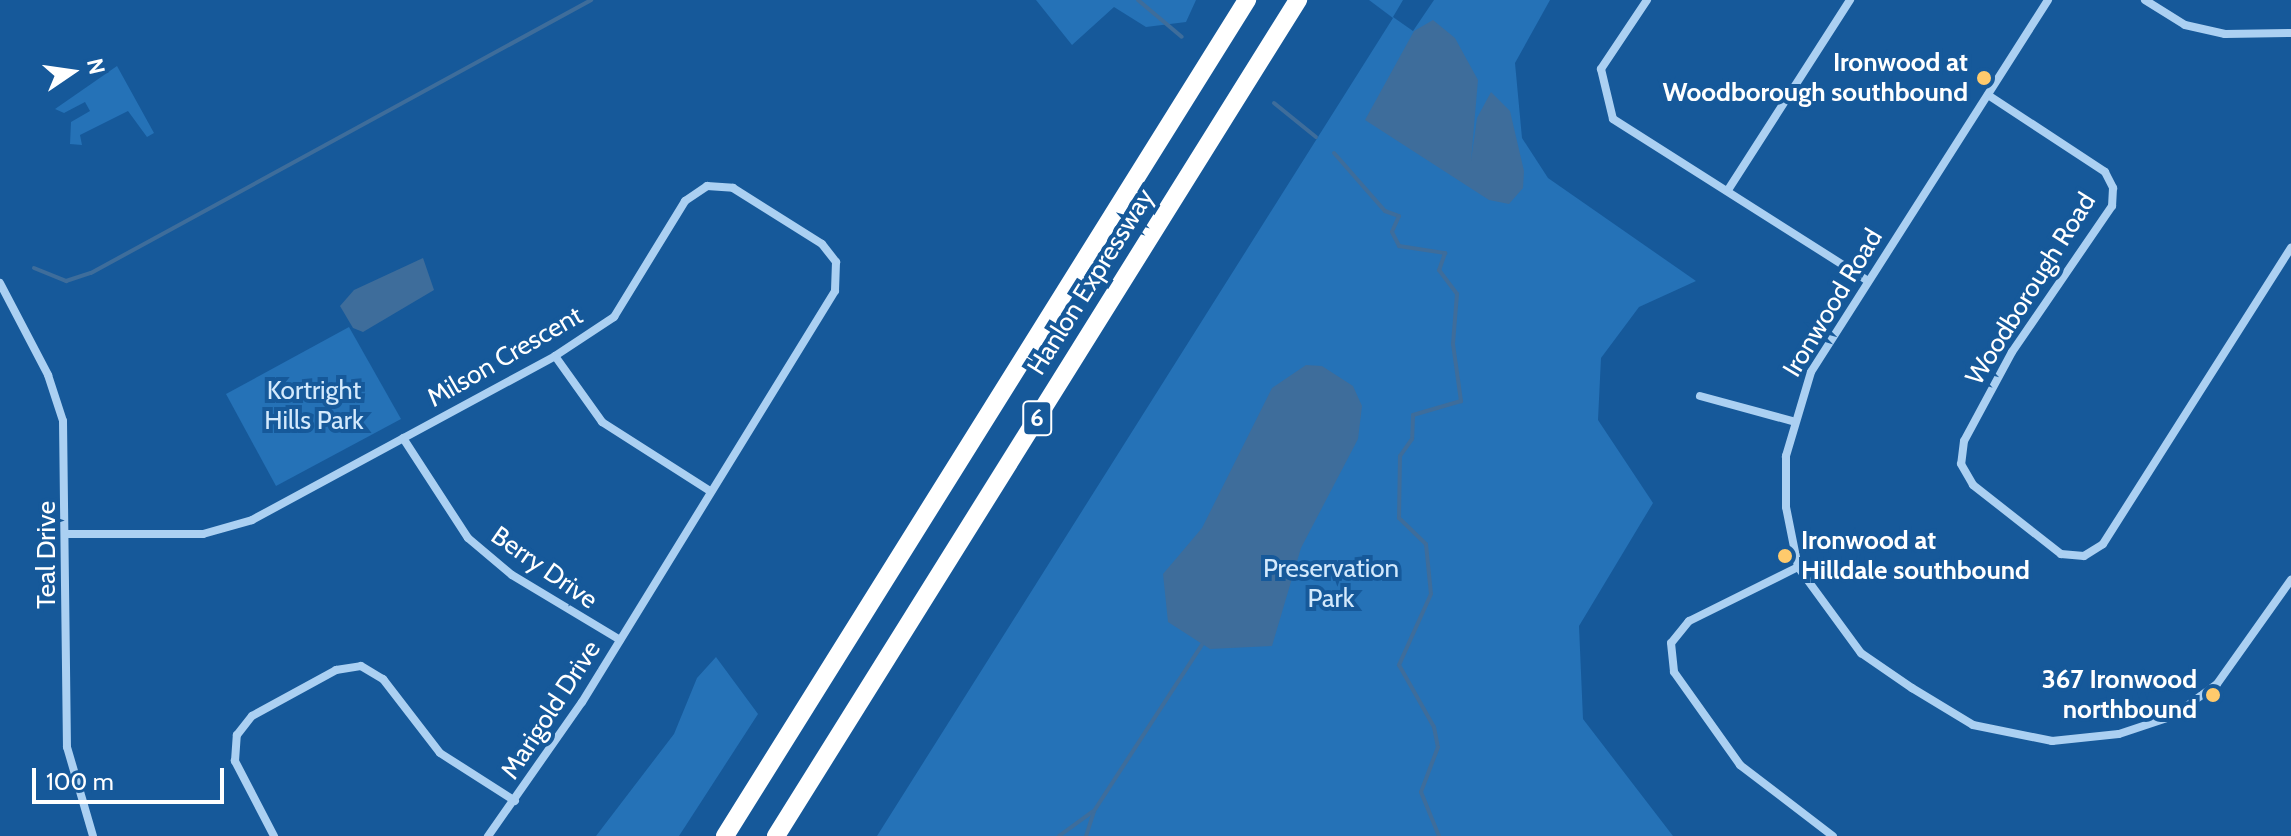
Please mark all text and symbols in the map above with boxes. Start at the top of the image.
north arrow [32,32,112,112]
place label: Ironwood at Woodborough southbound [1662,47,1968,108]
text: N [81,56,111,77]
marker: Ironwood at Woodborough southbound [1975,69,1993,87]
street label: Hanlon Expressway [1021,183,1161,381]
street label: Woodborough Road [1959,187,2103,391]
street label: Ironwood Road [1777,223,1889,383]
street label: Milson Crescent [422,300,588,414]
park label: Kortright Hills Park [264,375,364,436]
road number: 6 [1021,398,1053,438]
street label: Teal Drive [31,501,63,609]
street label: Berry Drive [485,520,603,616]
place label: Ironwood at Hilldale southbound [1801,525,2030,586]
marker: Ironwood at Hilldale southbound [1776,547,1794,565]
park label: Preservation Park [1263,553,1399,614]
street label: Marigold Drive [495,635,607,785]
place label: 367 Ironwood northbound [2042,664,2197,726]
marker: 367 Ironwood northbound [2204,686,2222,704]
scale bar [36,752,228,802]
text: 100 m [46,767,114,796]

